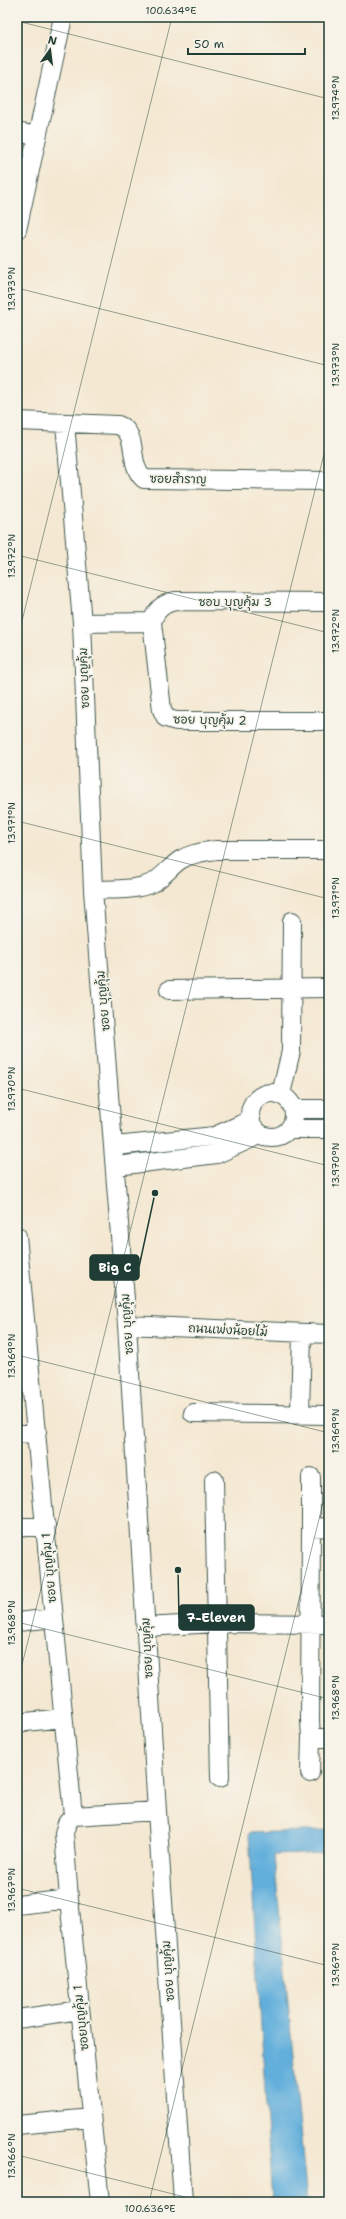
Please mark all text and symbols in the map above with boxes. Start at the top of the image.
text: 100.634°E [145,4,197,17]
north arrow [30,30,70,70]
scale bar [188,30,305,56]
text: N [46,32,59,49]
text: 50 m [194,36,224,52]
text: 13.974°N [329,76,342,120]
text: 13.973°N [5,267,18,311]
text: 13.973°N [329,343,342,387]
street label: ซอยสำราญ [149,471,207,487]
text: 13.972°N [5,534,18,578]
street label: ซอบ บุญคุ้ม 3 [198,594,272,611]
text: 13.972°N [329,609,342,653]
street label: ซอย บุญคุ้ม [75,647,94,709]
street label: ซอย บุญคุ้ม 2 [173,711,247,730]
text: 13.971°N [5,802,18,844]
text: 13.971°N [329,877,342,919]
street label: ซอย บุญคุ้ม [92,970,115,1032]
text: 13.970°N [5,1067,18,1111]
text: 13.970°N [329,1143,342,1187]
callout: Big C [90,1255,139,1280]
text: Big C [99,1259,131,1276]
street label: ซอย บุญคุ้ม [117,1293,138,1355]
street label: ถนนเพ่งน้อยไม้ [188,1320,268,1340]
text: 13.969°N [5,1334,18,1378]
text: 13.969°N [329,1409,342,1453]
street label: ซอย บุญคุ้ม 1 [38,1532,61,1604]
text: 13.968°N [5,1600,18,1646]
callout: 7-Eleven [179,1605,254,1630]
text: 7-Eleven [186,1609,246,1626]
street label: ซอย บุญคุ้ม [137,1617,158,1679]
text: 13.968°N [329,1675,342,1721]
text: 13.967°N [5,1868,18,1912]
street label: ซอย บุญคุ้ม [158,1940,179,2002]
text: 13.967°N [329,1943,342,1987]
street label: ซอยบุญคุ้ม 1 [70,1984,93,2052]
text: 13.966°N [5,2133,18,2179]
text: 100.636°E [124,2202,176,2215]

